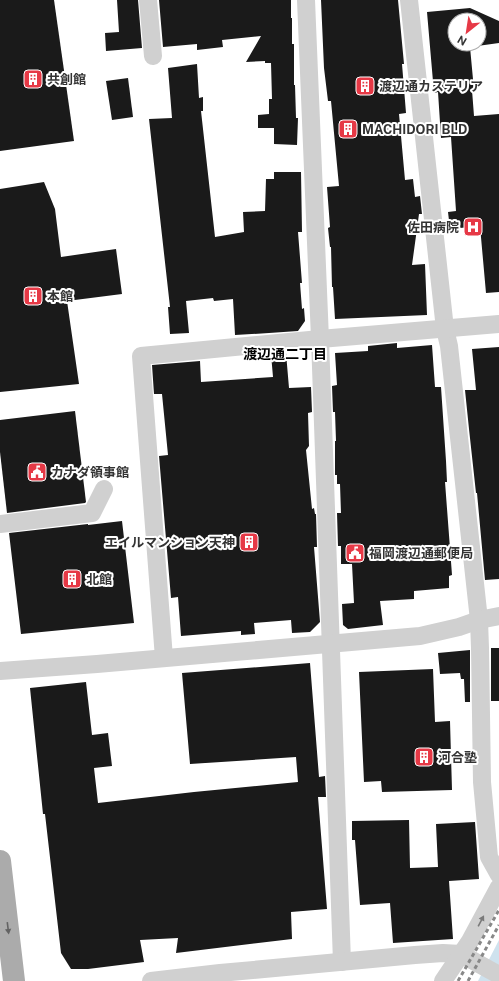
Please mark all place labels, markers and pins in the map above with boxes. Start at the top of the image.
building icon: 共創館 [22,68,44,90]
place label: 共創館 [47,72,86,87]
building icon: 渡辺通カステリア [354,75,376,97]
place label: 渡辺通カステリア [379,79,483,94]
building icon: MACHIDORI BLD [337,118,359,140]
place label: MACHIDORI BLD [362,122,467,137]
hospital icon: 佐田病院 [462,216,484,238]
place label: 佐田病院 [407,220,459,235]
building icon: 本館 [22,285,44,307]
place label: 本館 [47,289,73,304]
public building icon: カナダ領事館 [26,461,48,483]
place label: カナダ領事館 [51,465,129,480]
building icon: エイルマンション天神 [238,531,260,553]
place label: エイルマンション天神 [105,535,235,550]
public building icon: 福岡渡辺通郵便局 [344,542,366,564]
place label: 福岡渡辺通郵便局 [369,546,473,561]
building icon: 北館 [61,568,83,590]
place label: 北館 [86,572,112,587]
building icon: 河合塾 [413,746,435,768]
place label: 河合塾 [438,750,477,765]

